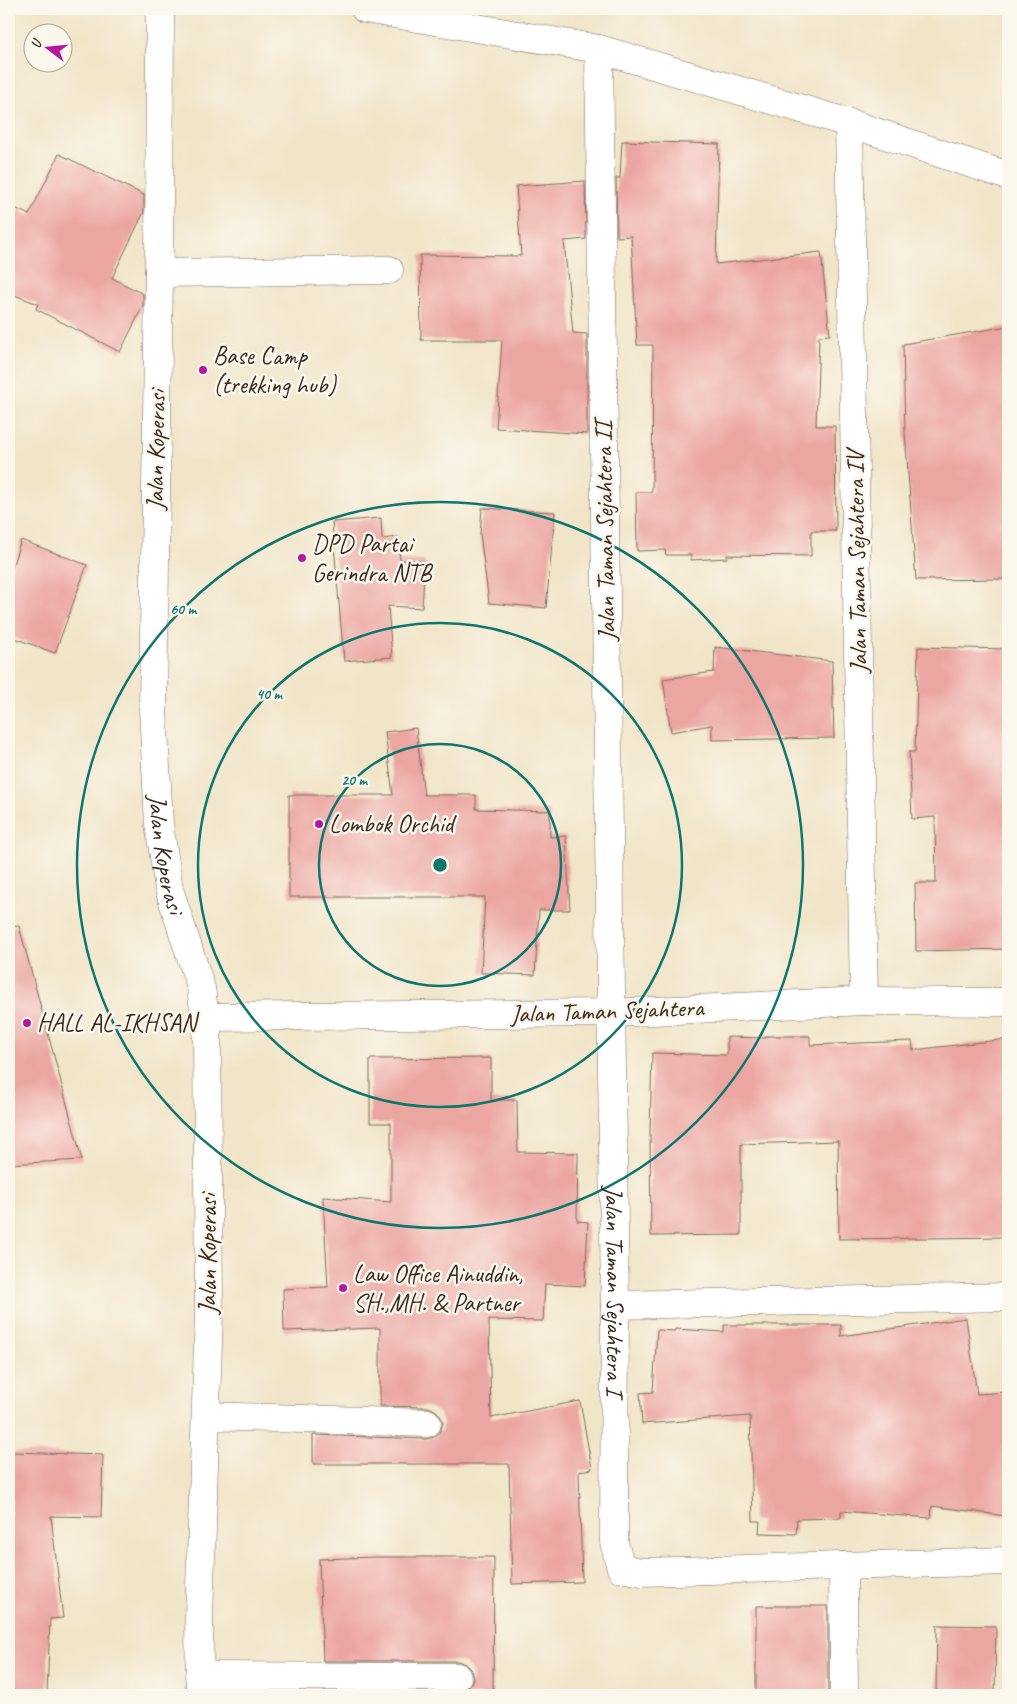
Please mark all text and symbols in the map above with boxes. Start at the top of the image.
north arrow [22,22,72,72]
text: U [27,36,46,50]
place label: Base Camp (trekking hub) [213,340,337,401]
marker: Base Camp (trekking hub) [197,364,209,376]
street label: Jalan Koperasi [139,386,173,511]
street label: Jalan Taman Sejahtera II [587,416,623,642]
street label: Jalan Taman Sejahtera IV [839,446,875,674]
place label: DPD Partai Gerindra NTB [312,528,434,589]
marker: DPD Partai Gerindra NTB [296,552,308,564]
text: 60 m [170,600,197,619]
text: 40 m [256,685,283,704]
text: 20 m [341,771,368,790]
street label: Jalan Koperasi [141,793,193,921]
place label: Lombok Orchid [329,808,458,840]
marker: Lombok Orchid [313,818,325,830]
centre of rings [431,856,449,874]
street label: Jalan Taman Sejahtera [509,992,706,1030]
place label: HALL AL-IKHSAN [37,1007,200,1039]
marker: HALL AL-IKHSAN [21,1017,33,1029]
street label: Jalan Taman Sejahtera I [597,1185,631,1402]
street label: Jalan Koperasi [192,1191,224,1315]
place label: Law Office Ainuddin, SH.,MH. & Partner [353,1258,523,1319]
marker: Law Office Ainuddin, SH.,MH. & Partner [337,1282,349,1294]

